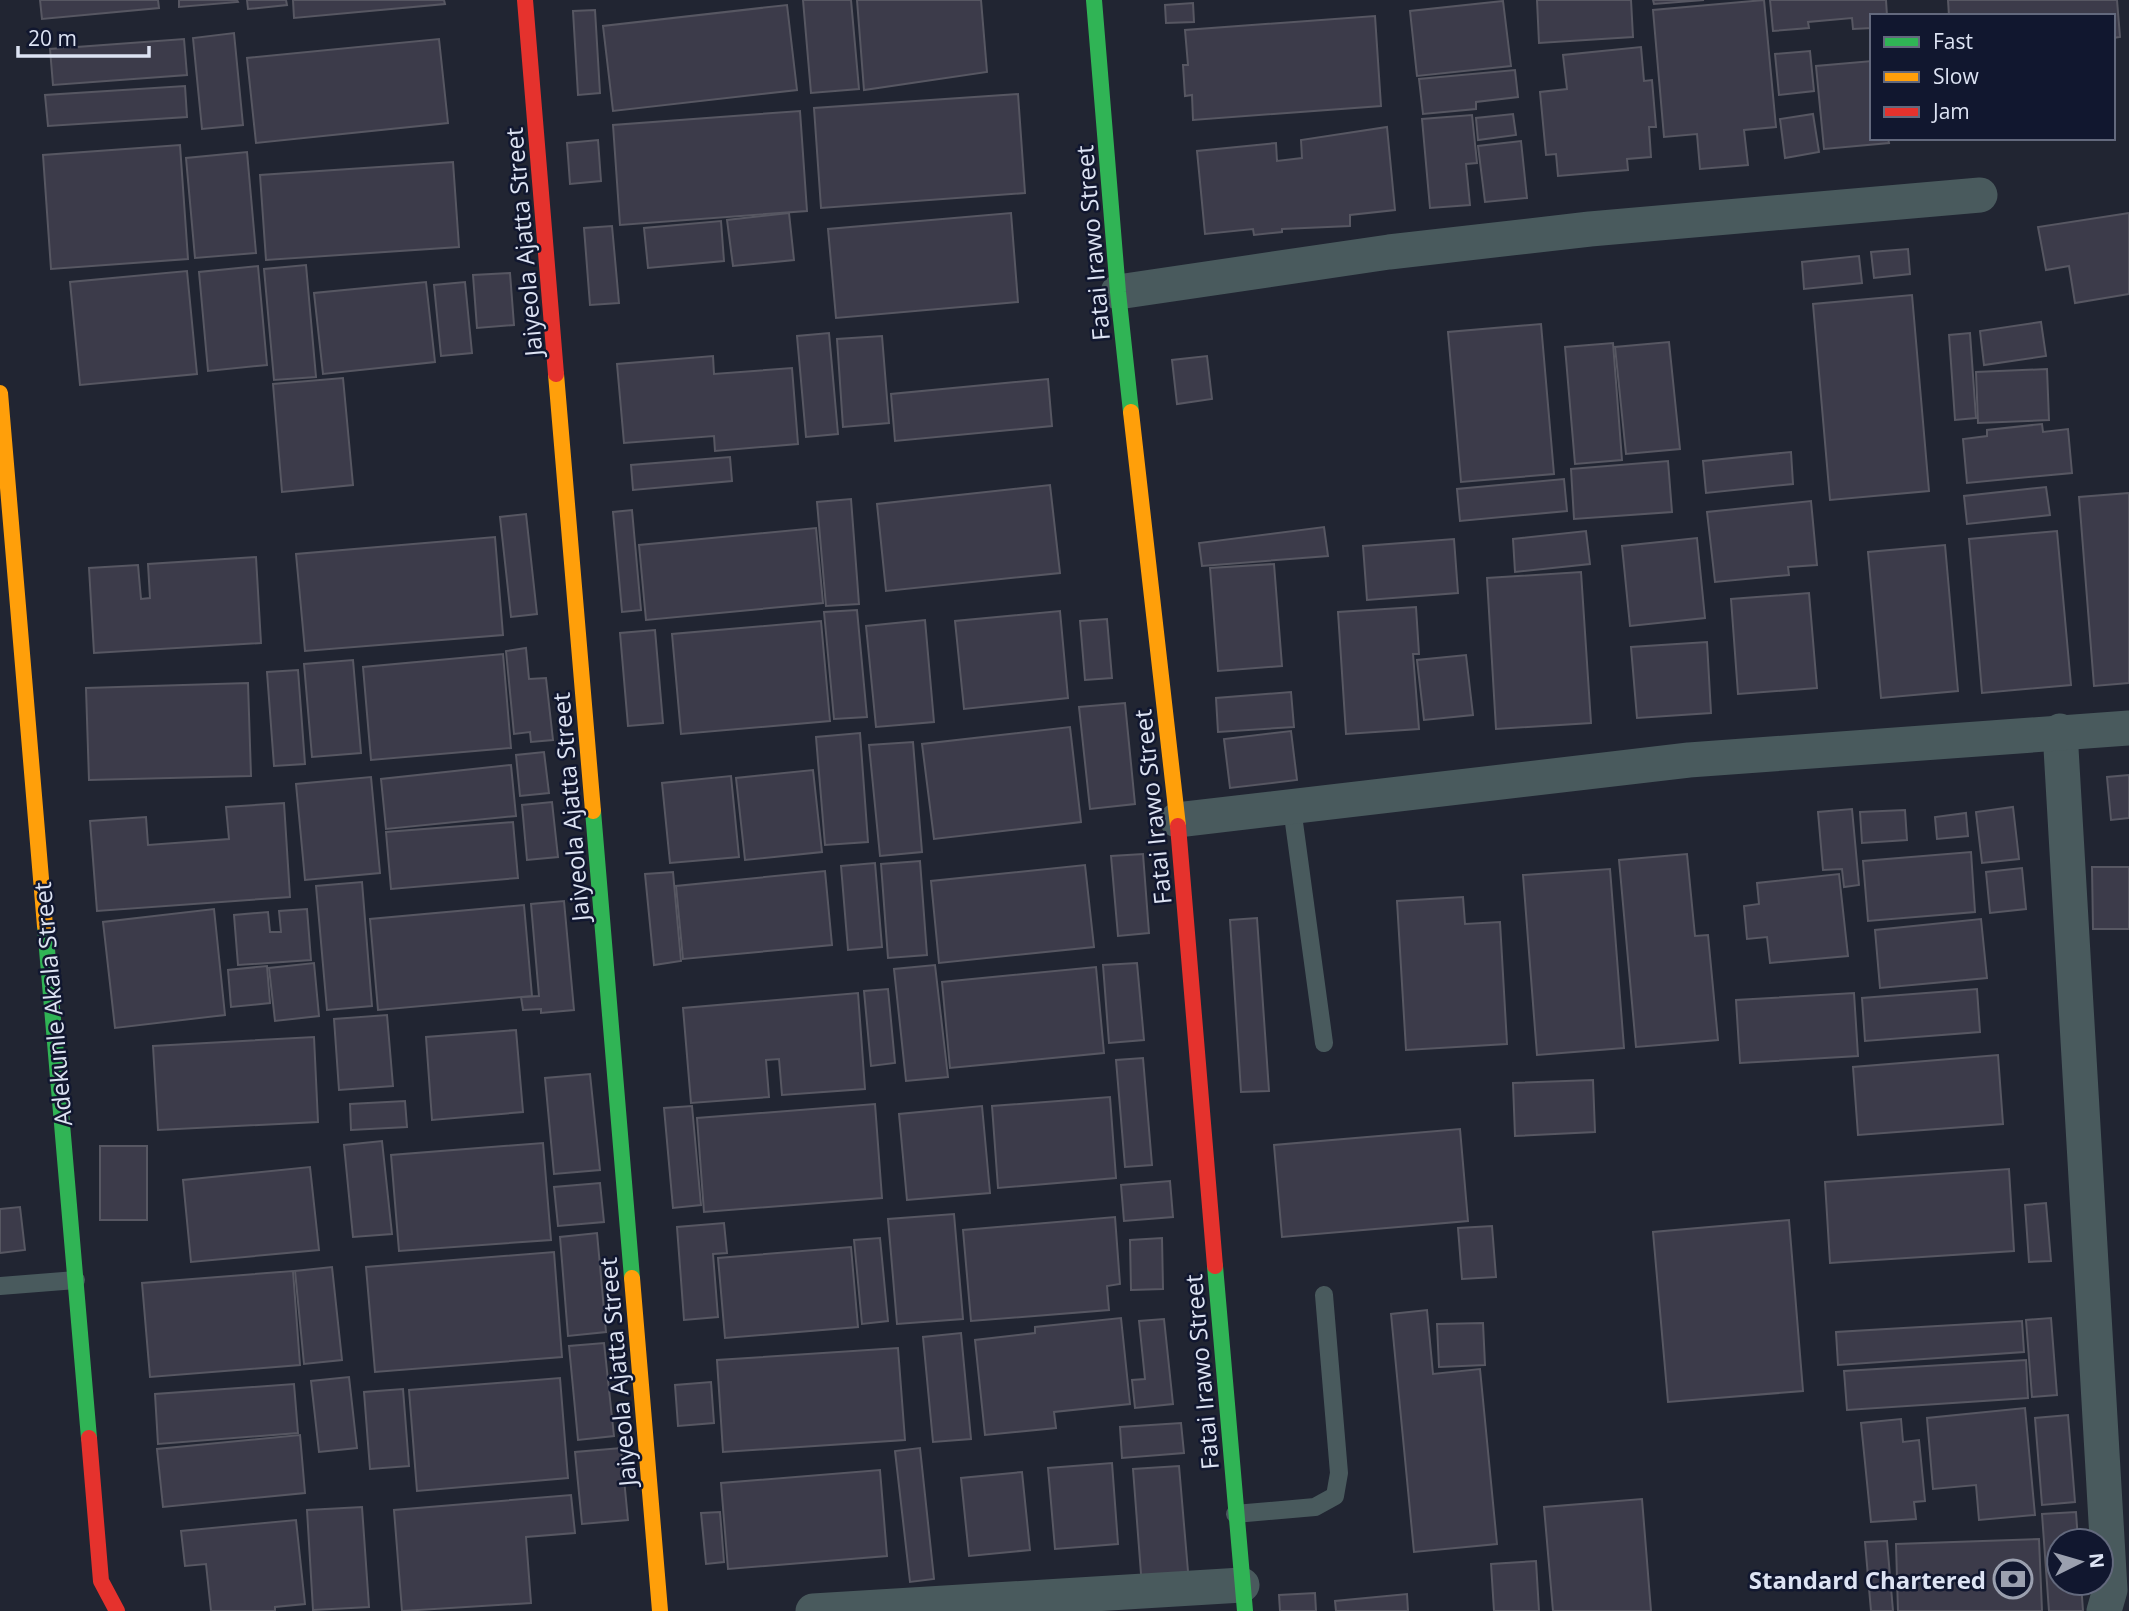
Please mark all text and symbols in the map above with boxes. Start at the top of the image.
scale bar [18,14,149,58]
legend [1870,14,2115,140]
text: 20 m [28,24,77,52]
text: Fast [1933,27,1973,55]
text: Slow [1933,62,1979,90]
text: Jam [1931,97,1970,125]
street label: Jaiyeola Ajatta Street [497,126,550,360]
street label: Fatai Irawo Street [1067,144,1117,342]
street label: Jaiyeola Ajatta Street [544,691,597,925]
street label: Fatai Irawo Street [1125,708,1179,906]
street label: Adekunle Akala Street [25,881,79,1127]
street label: Jaiyeola Ajatta Street [591,1256,644,1490]
street label: Fatai Irawo Street [1176,1273,1226,1471]
north arrow [2045,1527,2115,1597]
text: N [2083,1552,2111,1569]
bank icon: Standard Chartered [1992,1558,2034,1600]
place label: Standard Chartered [1749,1563,1986,1596]

